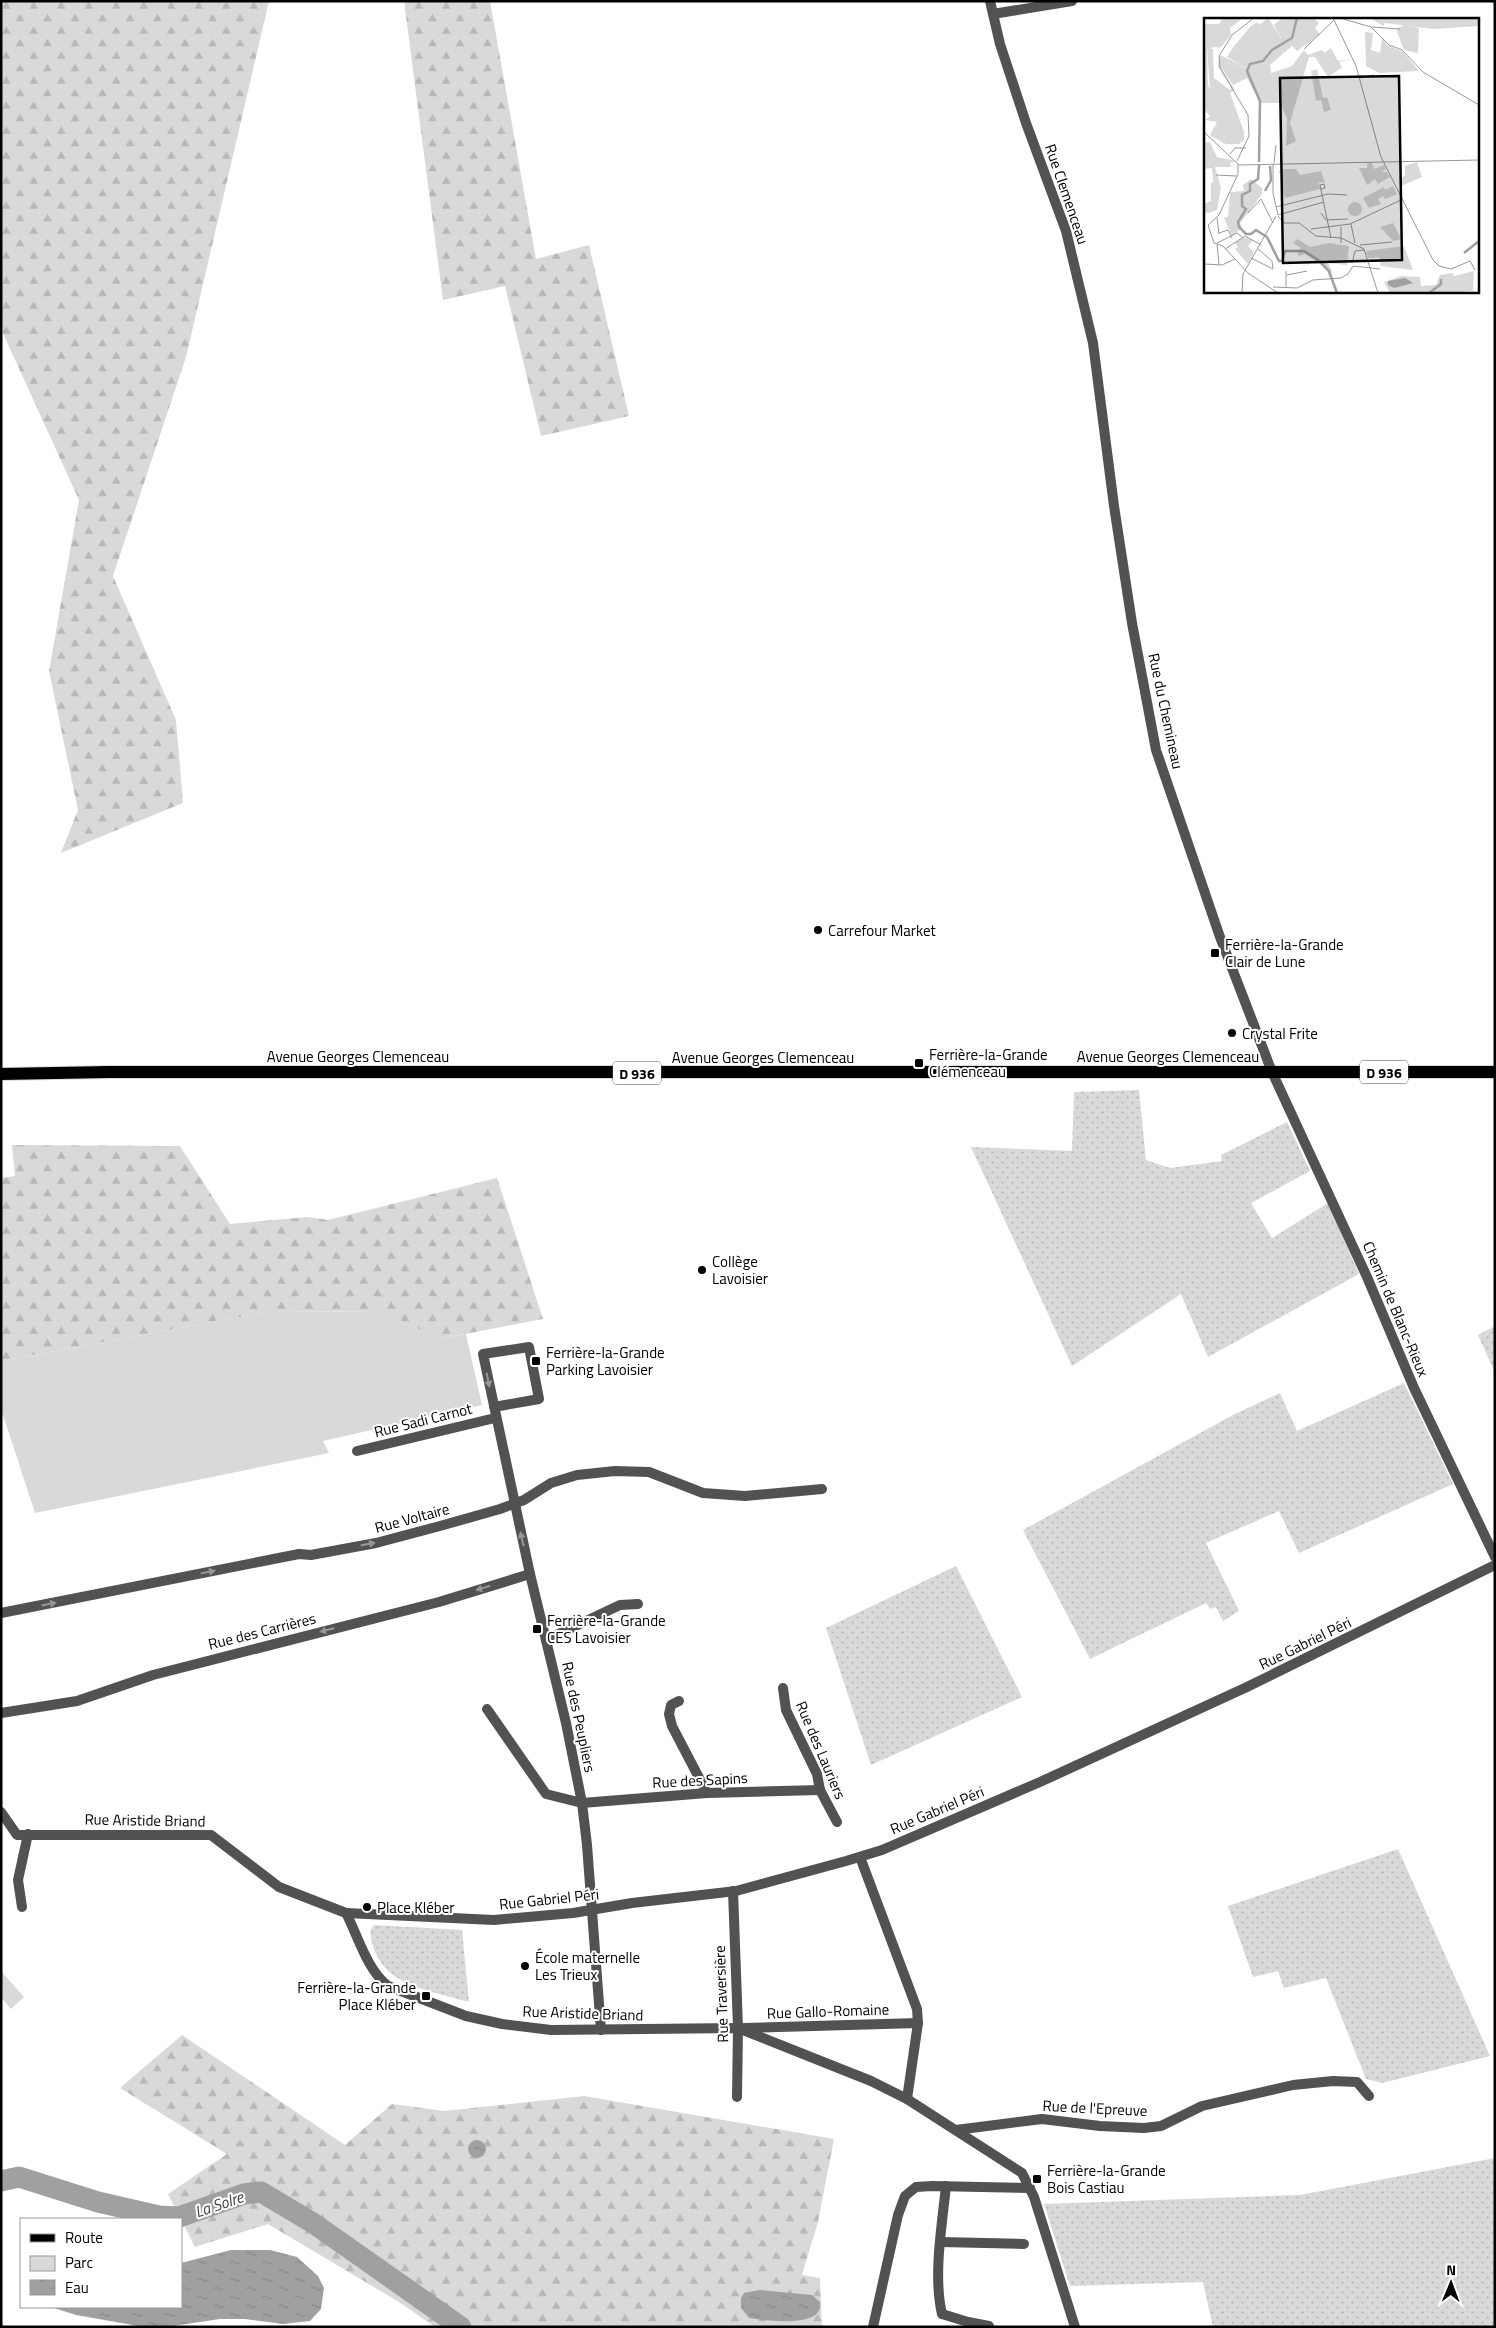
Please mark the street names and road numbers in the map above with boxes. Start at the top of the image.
street label: Rue Clemenceau [1039,141,1095,247]
street label: Rue du Chemineau [1142,651,1190,771]
street label: Avenue Georges Clemenceau [267,1045,449,1068]
street label: Avenue Georges Clemenceau [1077,1045,1259,1068]
street label: Avenue Georges Clemenceau [672,1046,854,1069]
road number: D 936 [1360,1060,1408,1084]
road number: D 936 [613,1062,661,1084]
street label: Chemin de Blanc-Rieux [1357,1238,1435,1381]
street label: Rue Sadi Carnot [372,1397,475,1443]
street label: Rue Voltaire [372,1497,452,1539]
street label: Rue des Carrières [206,1606,318,1656]
street label: Rue Gabriel Péri [1255,1611,1355,1675]
street label: Rue des Peupliers [556,1660,602,1774]
street label: Rue des Lauriers [790,1697,852,1803]
street label: Rue des Sapins [652,1766,748,1794]
street label: Rue Gabriel Péri [886,1780,988,1840]
street label: Rue Aristide Briand [84,1807,206,1833]
street label: Rue Gabriel Péri [498,1882,600,1916]
street label: Rue Traversière [708,1945,734,2043]
street label: Rue Gallo-Romaine [767,1997,889,2025]
street label: Rue Aristide Briand [522,1999,644,2027]
street label: Rue de l'Epreuve [1042,2094,1148,2122]

